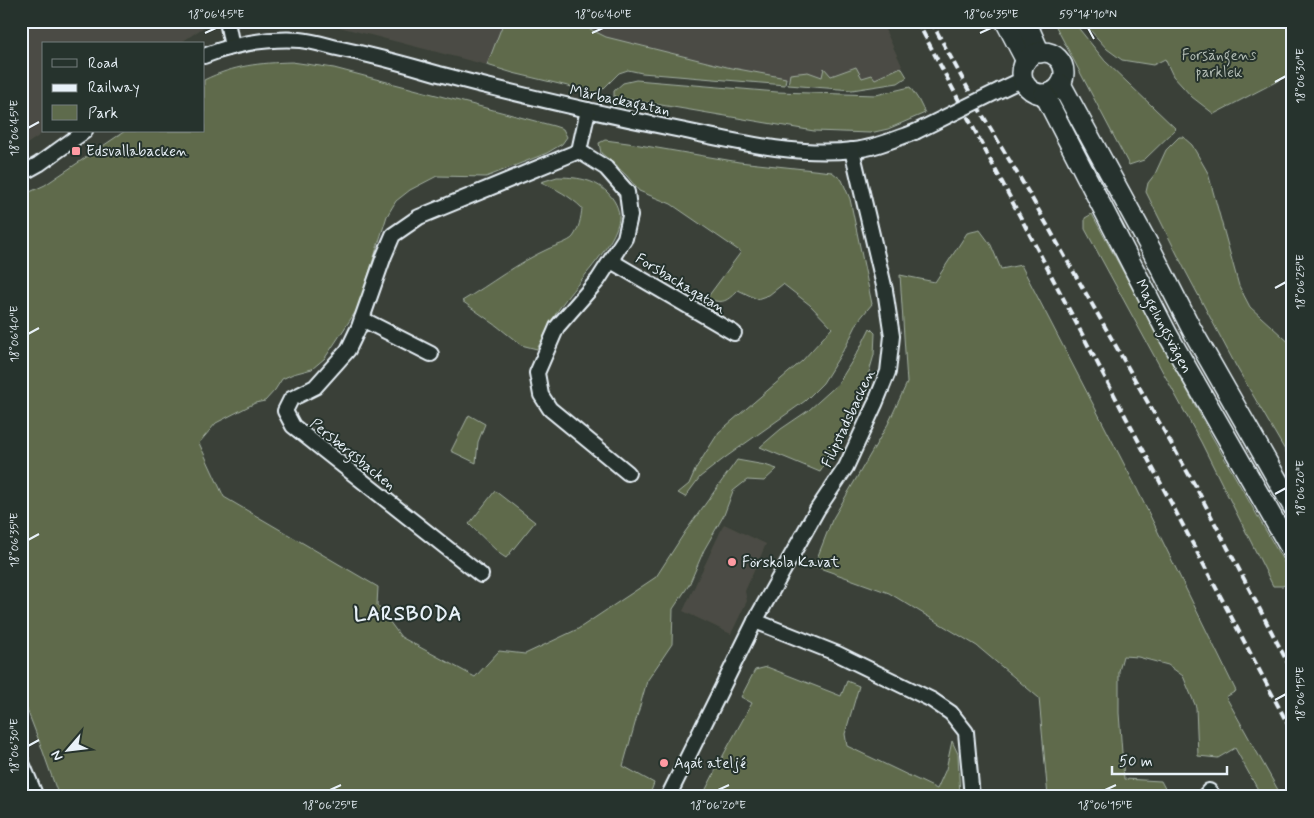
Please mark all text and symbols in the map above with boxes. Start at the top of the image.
text: 18°06'45"E [188,7,244,23]
text: 18°06'40"E [574,7,632,23]
text: 18°06'35"E [963,7,1019,23]
text: 59°14'10"N [1059,7,1117,23]
legend [42,42,205,132]
park label: Forsängens parklek [1182,46,1257,83]
text: 18°06'30"E [1293,48,1309,104]
text: Road [88,54,118,74]
text: Railway [88,78,140,98]
street label: Mårbackagatan [568,81,672,122]
text: 18°06'45"E [7,100,23,156]
text: Park [88,104,118,124]
place label: Edsvallabacken [86,142,188,162]
marker: Edsvallabacken [70,145,82,157]
street label: Forsbackagatan [631,249,730,319]
text: 18°06'25"E [1293,254,1309,310]
street label: Magelungsvägen [1129,276,1196,377]
text: 18°06'40"E [7,305,23,363]
street label: Filipstadsbacken [817,366,881,471]
street label: Persbergsbacken [305,414,399,496]
text: 18°06'20"E [1293,460,1309,516]
text: 18°06'35"E [7,512,23,568]
place label: Förskola Kavat [742,553,840,573]
marker: Förskola Kavat [726,556,738,568]
district label: LARSBODA [354,601,462,628]
text: 18°06'15"E [1293,666,1309,722]
text: 18°06'30"E [7,718,23,774]
north arrow [42,726,92,776]
scale bar [1112,743,1226,775]
text: N [47,747,68,764]
text: 50 m [1119,752,1153,772]
place label: Agat ateljé [674,754,746,774]
marker: Agat ateljé [658,757,670,769]
text: 18°06'25"E [302,798,358,814]
text: 18°06'20"E [690,798,746,814]
text: 18°06'15"E [1077,798,1133,814]

